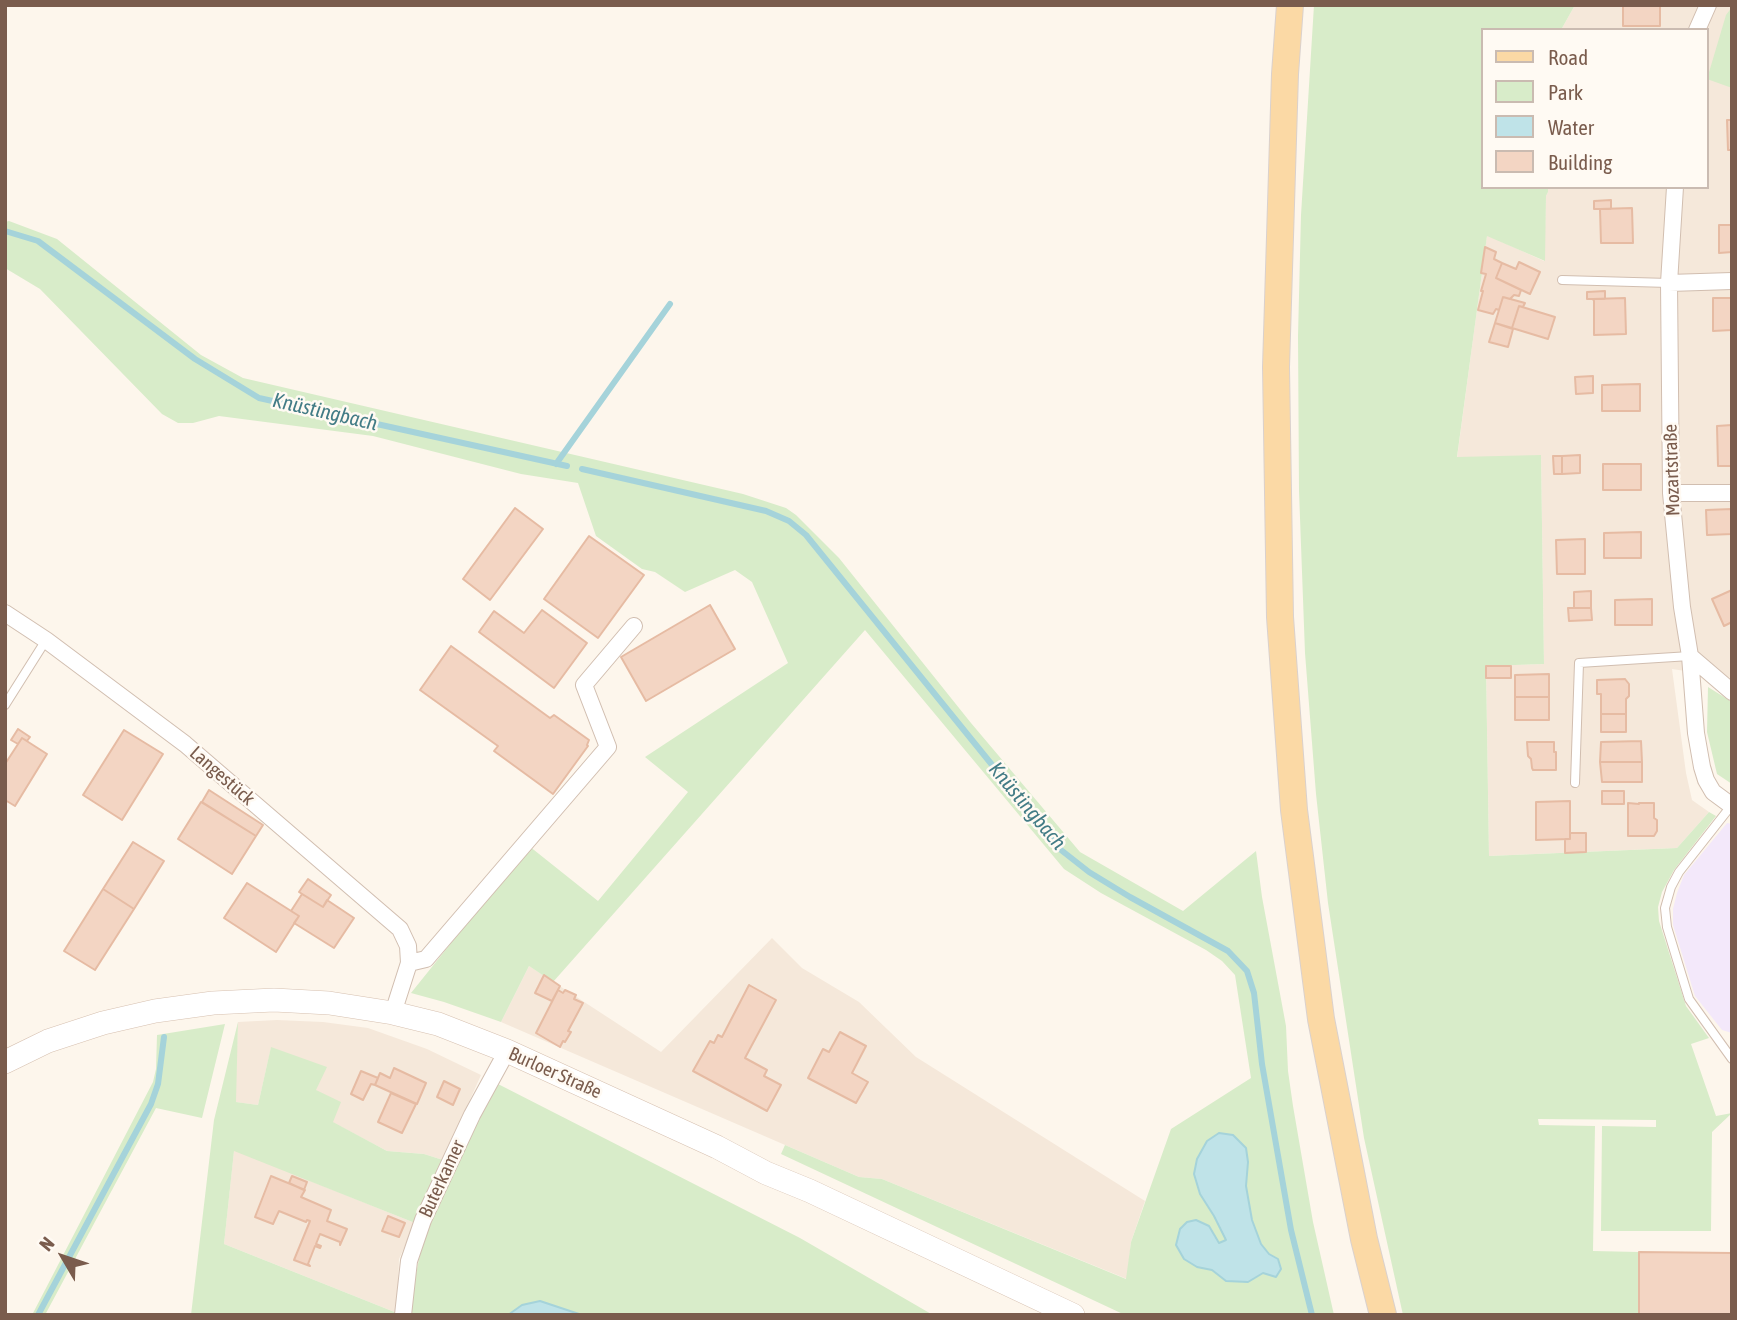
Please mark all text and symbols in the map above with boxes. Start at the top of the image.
legend [1482,28,1709,189]
text: Road [1548,45,1588,69]
text: Park [1548,80,1583,104]
text: Water [1548,115,1594,139]
text: Building [1548,150,1612,174]
water label: Knüstingbach [270,388,380,436]
street label: Mozartstraße [1659,424,1685,516]
street label: Langestück [185,742,259,810]
water label: Knüstingbach [983,757,1071,855]
street label: Burloer Straße [505,1042,605,1104]
street label: Buterkamer [414,1137,470,1221]
north arrow [28,1222,98,1292]
text: N [35,1233,59,1255]

